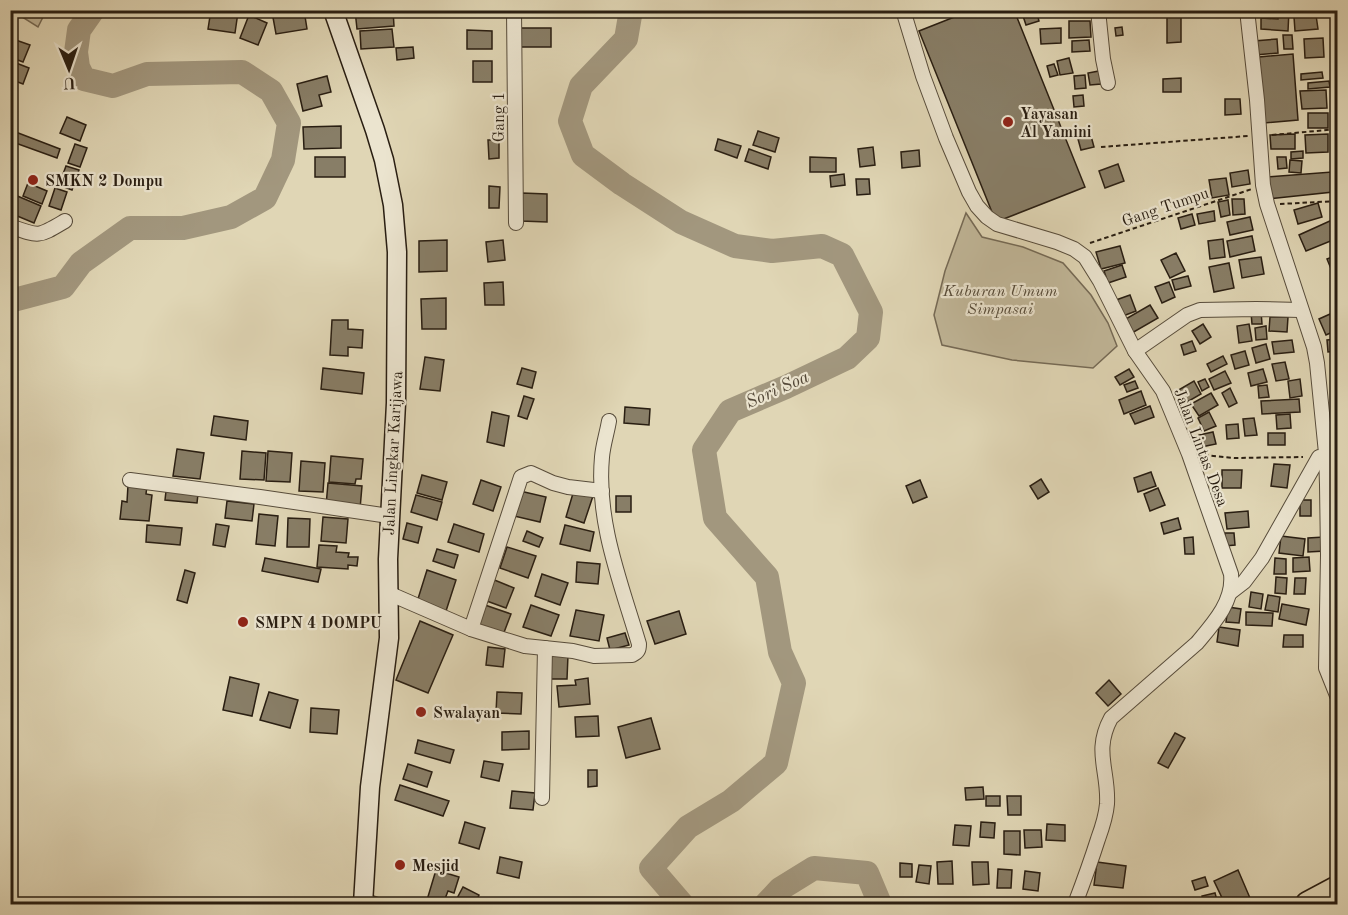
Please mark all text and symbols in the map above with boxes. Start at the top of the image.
north arrow [39,39,99,99]
text: U [63,74,76,90]
street label: Gang 1 [492,92,508,142]
place label: Yayasan Al Yamini [1020,107,1092,141]
marker: Yayasan Al Yamini [1001,115,1015,129]
marker: SMKN 2 Dompu [26,173,40,187]
place label: SMKN 2 Dompu [45,174,163,190]
street label: Gang Tumpu [1120,185,1212,230]
park label: Kuburan Umum Simpasai [942,284,1057,318]
water label: Sori Soa [743,368,812,412]
street label: Jalan Lingkar Karijawa [382,370,406,536]
street label: Jalan Lintas Desa [1170,386,1230,509]
marker: SMPN 4 DOMPU [236,615,250,629]
place label: SMPN 4 DOMPU [255,616,382,632]
marker: Swalayan [414,705,428,719]
place label: Swalayan [433,706,500,722]
marker: Mesjid [393,858,407,872]
place label: Mesjid [412,859,460,875]

